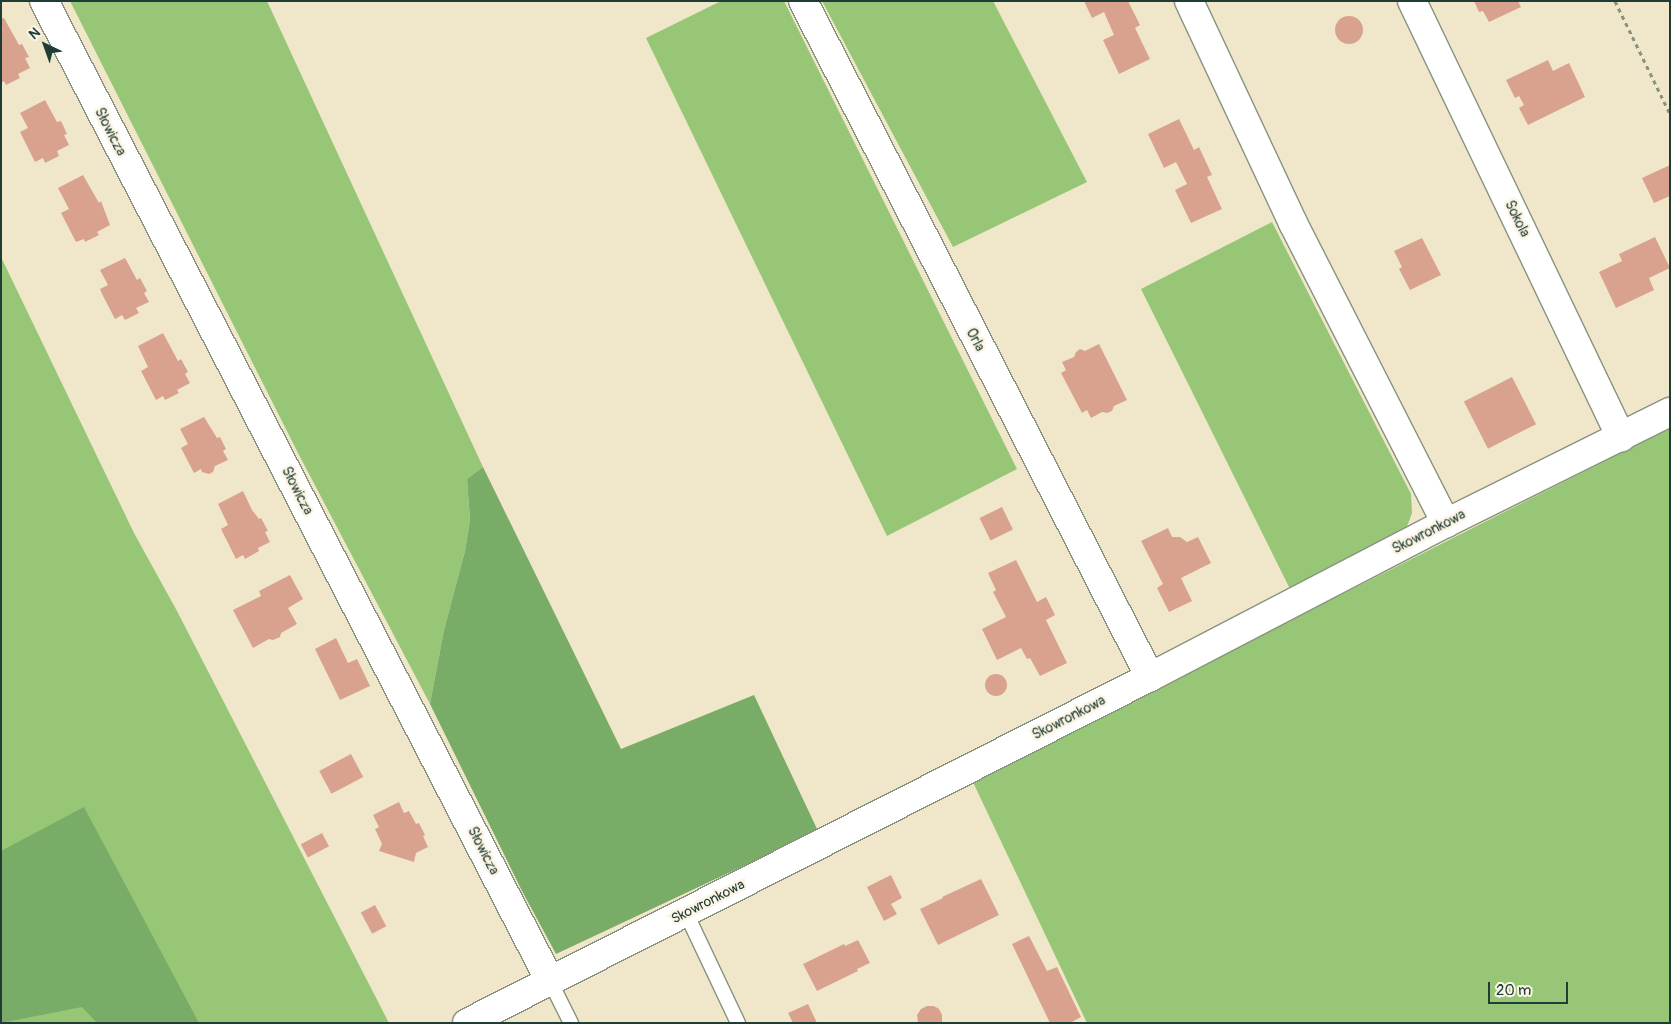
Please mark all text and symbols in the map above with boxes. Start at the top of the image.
north arrow [20,20,70,70]
text: N [25,24,44,43]
street label: Słowicza [91,105,129,159]
street label: Sokola [1501,198,1533,240]
street label: Orla [962,326,988,354]
street label: Słowicza [278,464,316,518]
street label: Skowronkowa [1390,506,1468,558]
street label: Skowronkowa [1030,692,1108,744]
street label: Słowicza [464,824,502,878]
street label: Skowronkowa [669,876,747,928]
scale bar [1491,972,1571,1004]
text: 20 m [1496,981,1531,1000]

